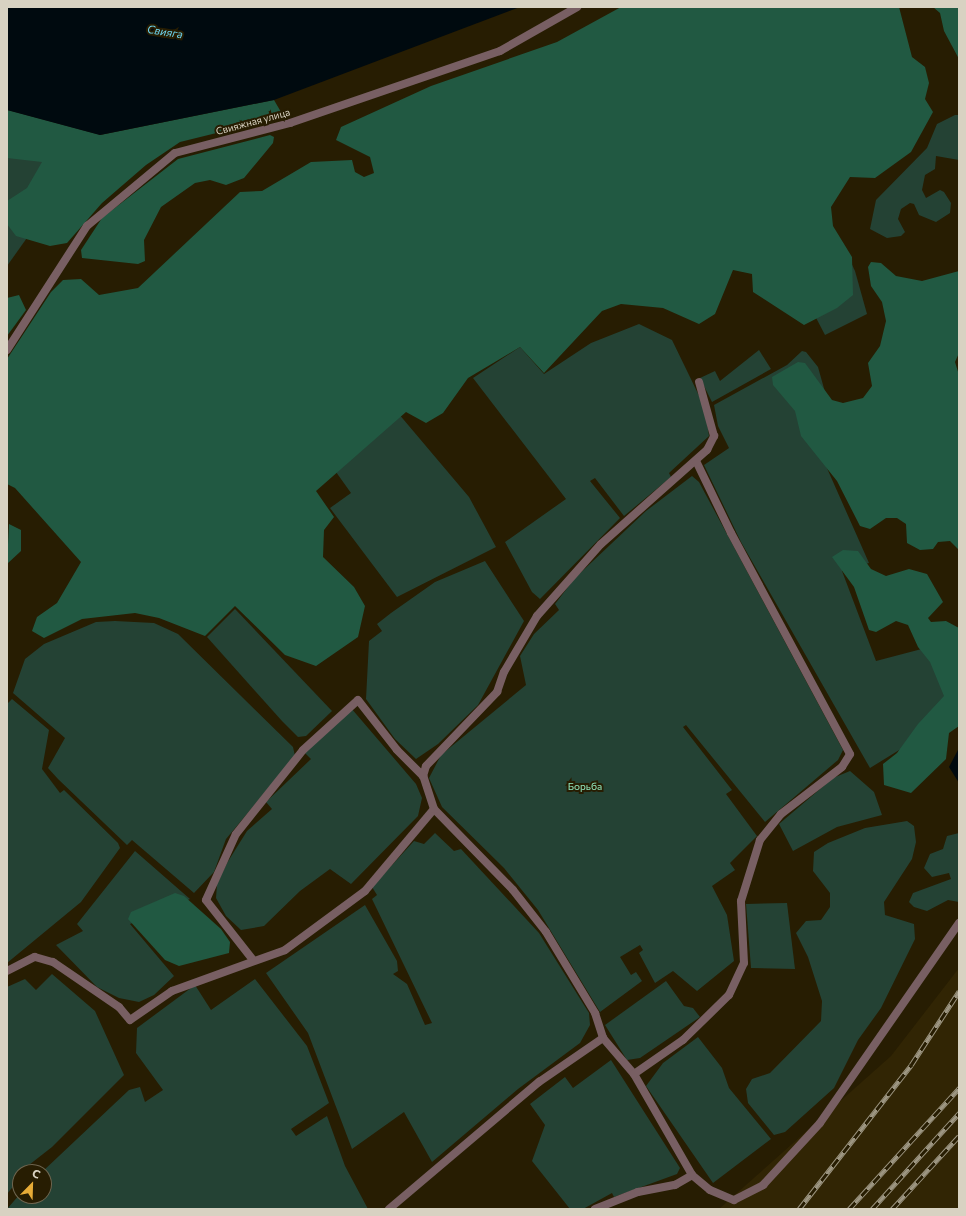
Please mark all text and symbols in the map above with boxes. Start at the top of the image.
water label: Свияга [146,23,184,41]
street label: Свияжная улица [215,106,291,138]
park label: Борьба [568,781,602,793]
north arrow [12,1164,52,1204]
text: С [30,1166,42,1181]

